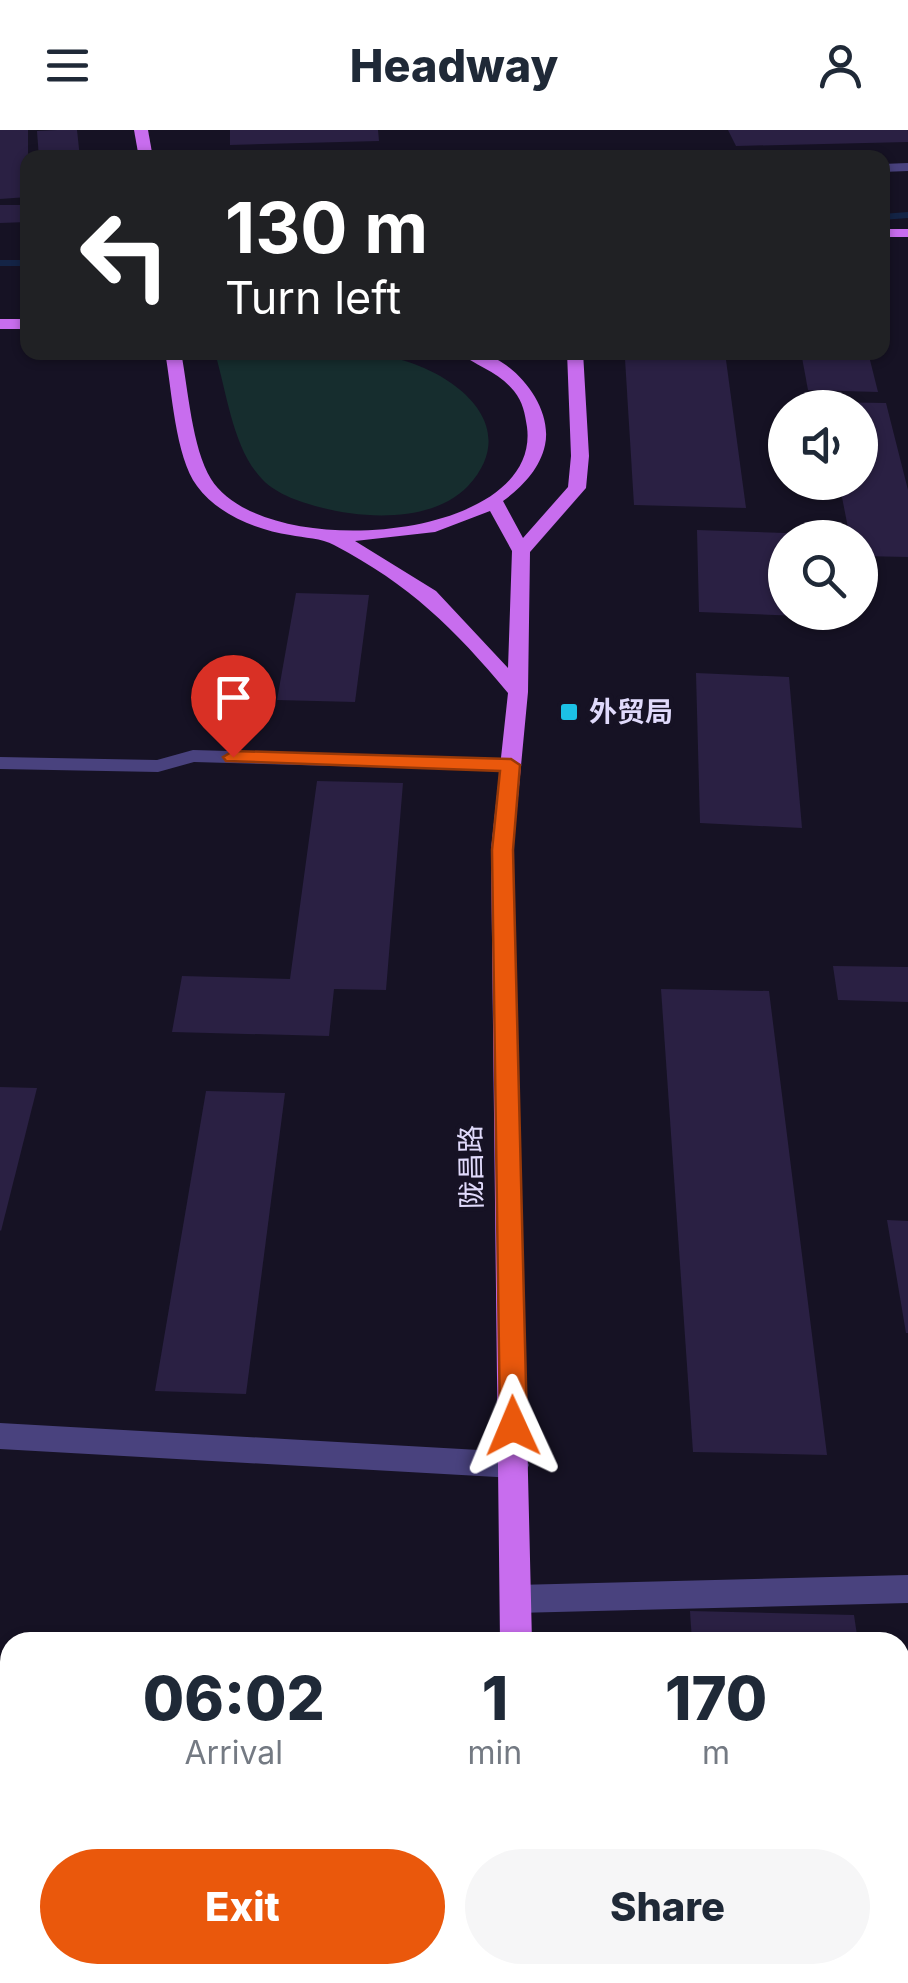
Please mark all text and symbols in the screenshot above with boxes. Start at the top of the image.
icon: menu [40,38,95,93]
text: Headway [350,38,558,93]
icon: person [813,38,868,93]
text: 130 m [225,185,428,270]
icon: left [60,190,190,320]
text: Turn left [225,270,401,325]
map controls [768,390,878,630]
button: sound [768,390,878,500]
button: search [768,520,878,630]
pin [191,655,276,758]
icon: arrive [206,670,261,725]
place label: 外贸局 [589,695,673,729]
marker: 外贸局 [558,701,580,723]
street label: 陇昌路 [453,1125,489,1209]
position arrow [461,1374,565,1478]
text: 06:02 [143,1662,325,1734]
text: 1 [482,1662,508,1734]
text: 170 [665,1662,767,1734]
text: Arrival [185,1733,283,1772]
text: min [468,1733,522,1772]
text: m [702,1733,730,1772]
button: Exit [40,1849,445,1964]
button: Share [465,1849,870,1964]

